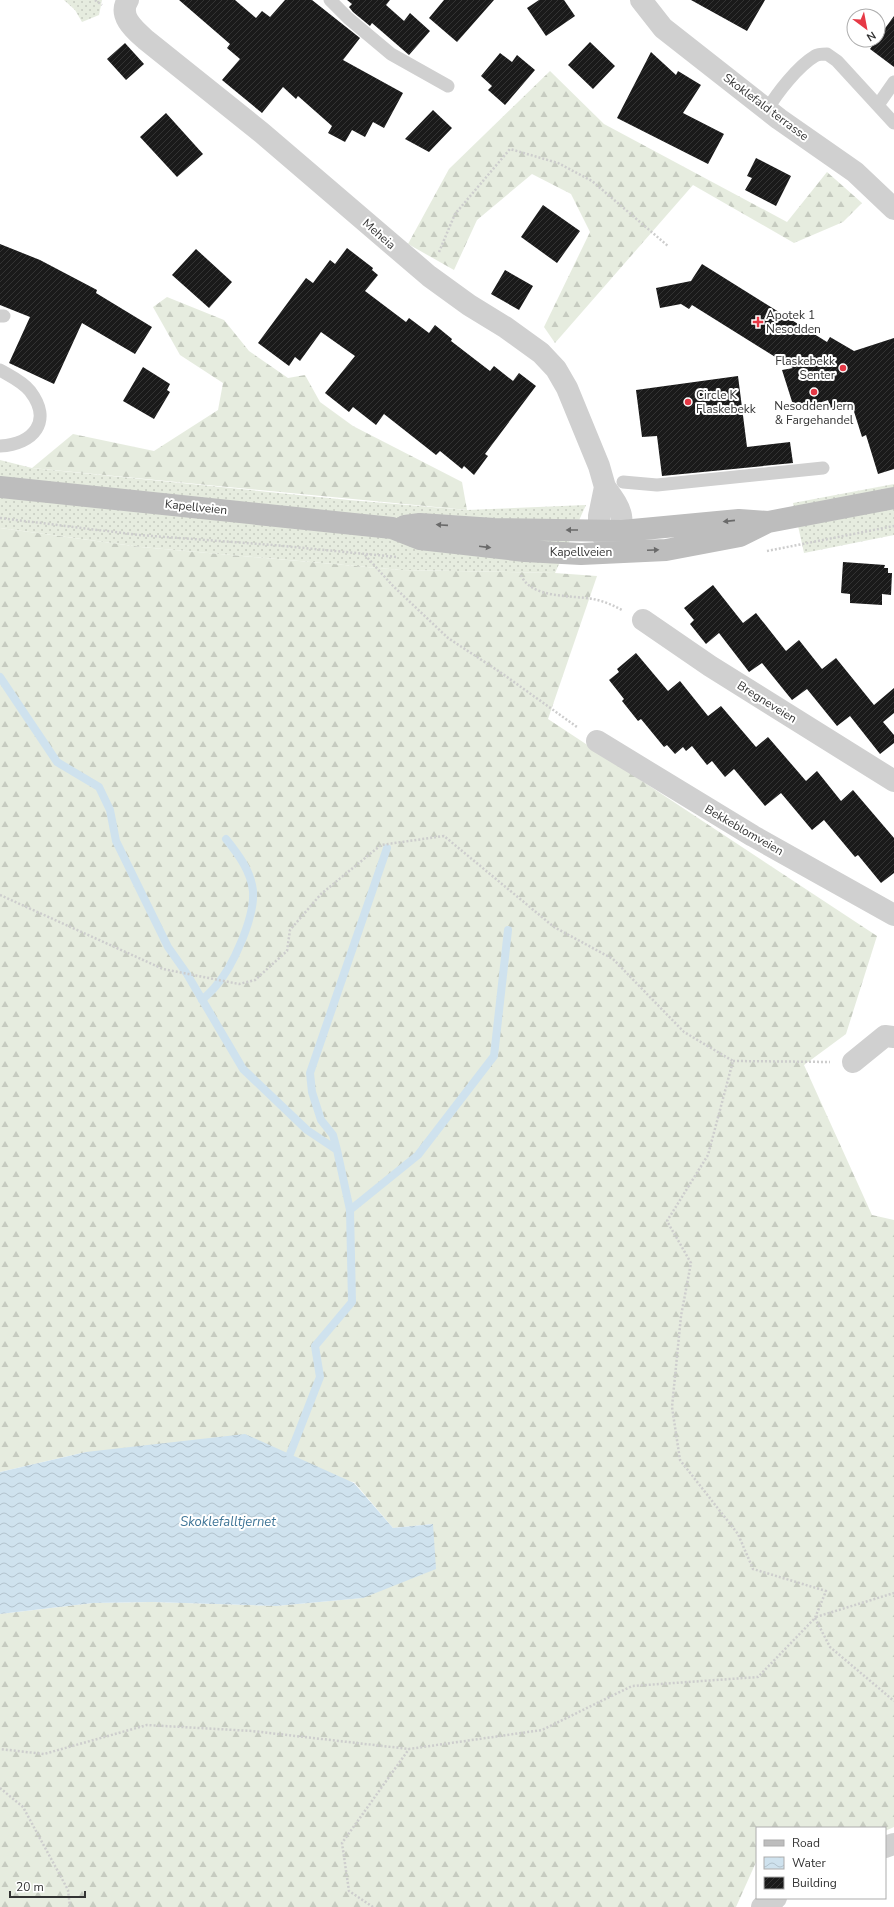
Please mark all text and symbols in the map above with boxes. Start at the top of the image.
north arrow [846,8,886,48]
text: N [864,28,879,45]
street label: Skoklefald terrasse [720,70,812,144]
street label: Meheia [359,215,399,253]
place label: Apotek 1 Nesodden [766,307,821,337]
marker: Apotek 1 Nesodden [753,317,763,327]
place label: Flaskebekk Senter [775,353,836,383]
marker: Flaskebekk Senter [838,363,848,373]
place label: Circle K Flaskebekk [696,387,757,417]
marker: Nesodden Jern & Fargehandel [809,387,819,397]
marker: Circle K Flaskebekk [683,397,693,407]
place label: Nesodden Jern & Fargehandel [774,398,854,428]
street label: Kapellveien [164,496,228,518]
one-way arrow [723,518,736,525]
one-way arrow [436,522,448,529]
one-way arrow [565,527,578,533]
one-way arrow [479,544,491,550]
street label: Kapellveien [550,544,612,560]
one-way arrow [647,547,659,554]
street label: Bregneveien [734,677,800,727]
street label: Bekkeblomveien [702,801,786,859]
water label: Skoklefalltjernet [180,1513,276,1531]
legend [756,1827,886,1899]
text: Road [792,1835,820,1851]
text: Water [792,1855,826,1871]
scale bar [10,1873,85,1899]
text: Building [792,1875,837,1891]
text: 20 m [16,1879,44,1895]

